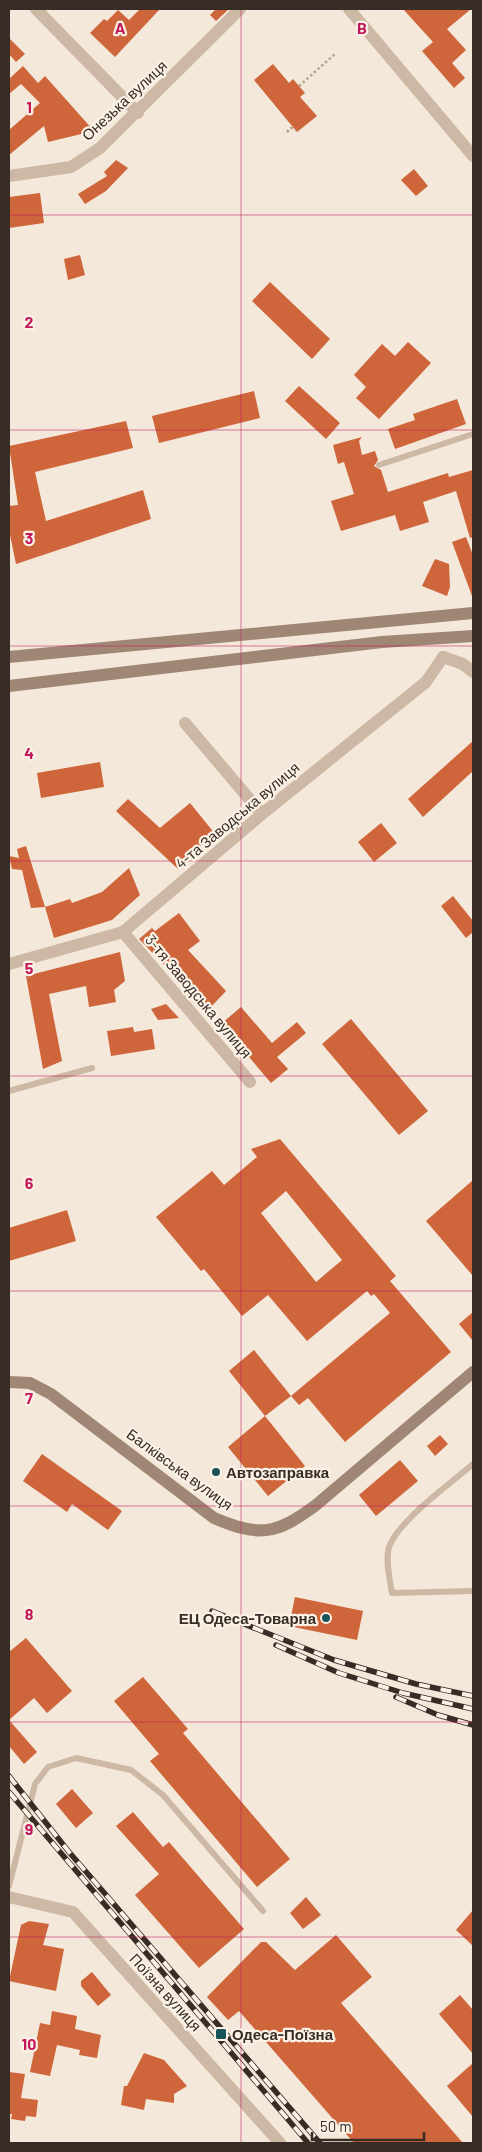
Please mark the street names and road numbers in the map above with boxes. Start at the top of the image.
street label: Онезька вулиця [78,56,170,144]
street label: 4-та Заводська вулиця [171,758,303,872]
street label: 3-тя Заводська вулиця [142,931,256,1061]
street label: Балківська вулиця [123,1424,237,1514]
street label: Поїзна вулиця [126,1949,206,2035]

